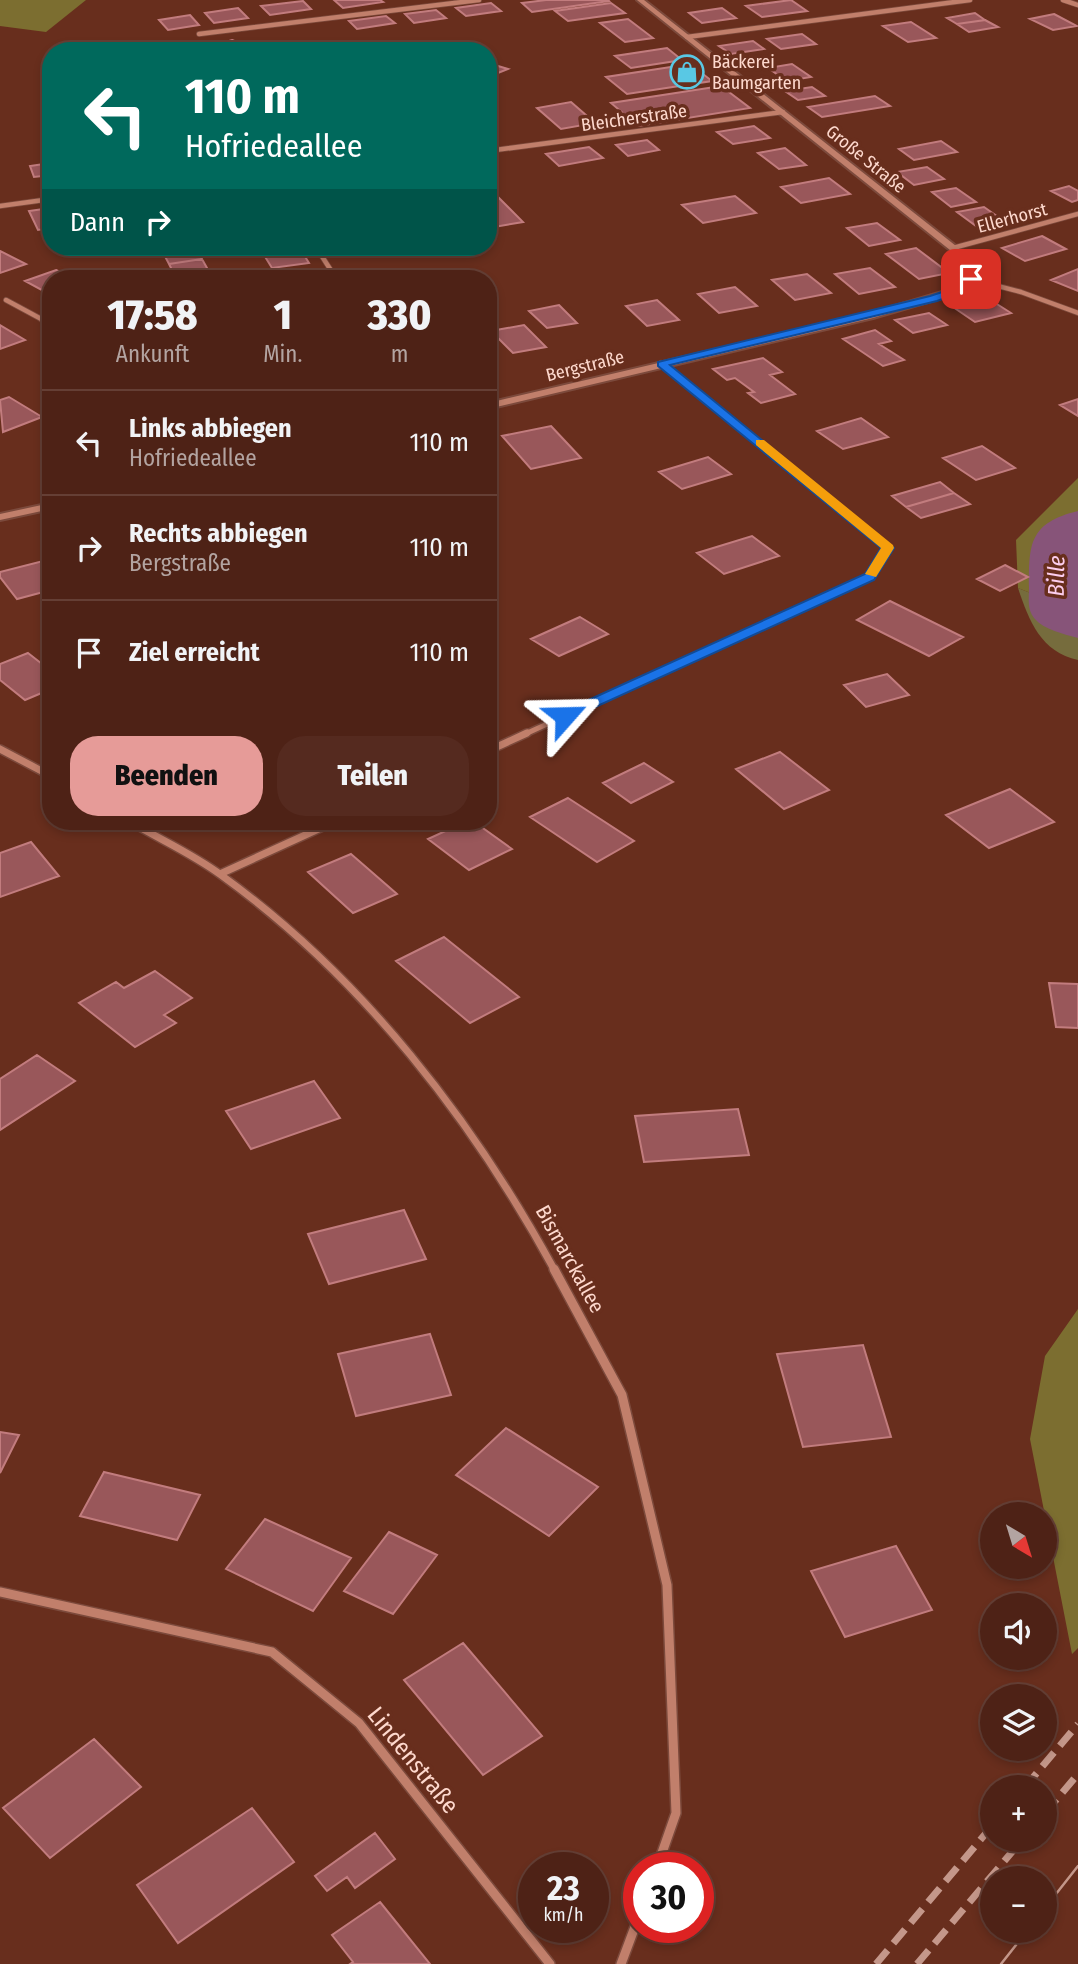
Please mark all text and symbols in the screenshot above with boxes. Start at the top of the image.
place label: Bäckerei Baumgarten [712,51,801,94]
shop icon: Bäckerei Baumgarten [668,53,706,91]
text: 110 m [185,67,300,126]
icon: left [70,70,161,161]
street label: Bleicherstraße [580,100,688,136]
street label: Große Straße [822,120,910,198]
text: Hofriedeallee [185,127,362,165]
street label: Ellerhorst [975,198,1049,238]
icon: right [139,203,177,241]
text: Dann [70,207,125,238]
pin [941,249,1001,309]
icon: arrive [952,260,990,298]
text: 17:58 [108,290,198,340]
text: 1 [274,290,292,340]
text: 330 [368,290,431,340]
text: Ankunft [116,340,189,368]
text: Min. [263,340,302,368]
text: m [391,340,409,368]
street label: Bergstraße [544,346,626,386]
text: Links abbiegen [129,413,292,444]
icon: left [70,424,108,462]
text: 110 m [409,427,469,458]
text: Hofriedeallee [129,444,257,472]
text: Rechts abbiegen [129,518,308,549]
icon: right [70,529,108,567]
text: 110 m [409,532,469,563]
text: Bergstraße [129,549,231,577]
water label: Bille [1042,555,1070,597]
icon: arrive [70,634,108,672]
text: Ziel erreicht [129,637,260,668]
text: 110 m [409,637,469,668]
position arrow [528,679,602,753]
button: Beenden [70,736,263,816]
button: Teilen [277,736,469,816]
street label: Bismarckallee [530,1201,610,1317]
north arrow [980,1502,1057,1578]
map controls [980,1502,1057,1943]
button: sound [980,1593,1057,1670]
button: layers [980,1684,1057,1761]
street label: Lindenstraße [362,1701,464,1819]
button: + [980,1775,1057,1852]
speed limit sign: 30 [623,1852,714,1943]
button: − [980,1866,1057,1943]
text: 23 [547,1867,580,1909]
text: km/h [543,1904,584,1926]

